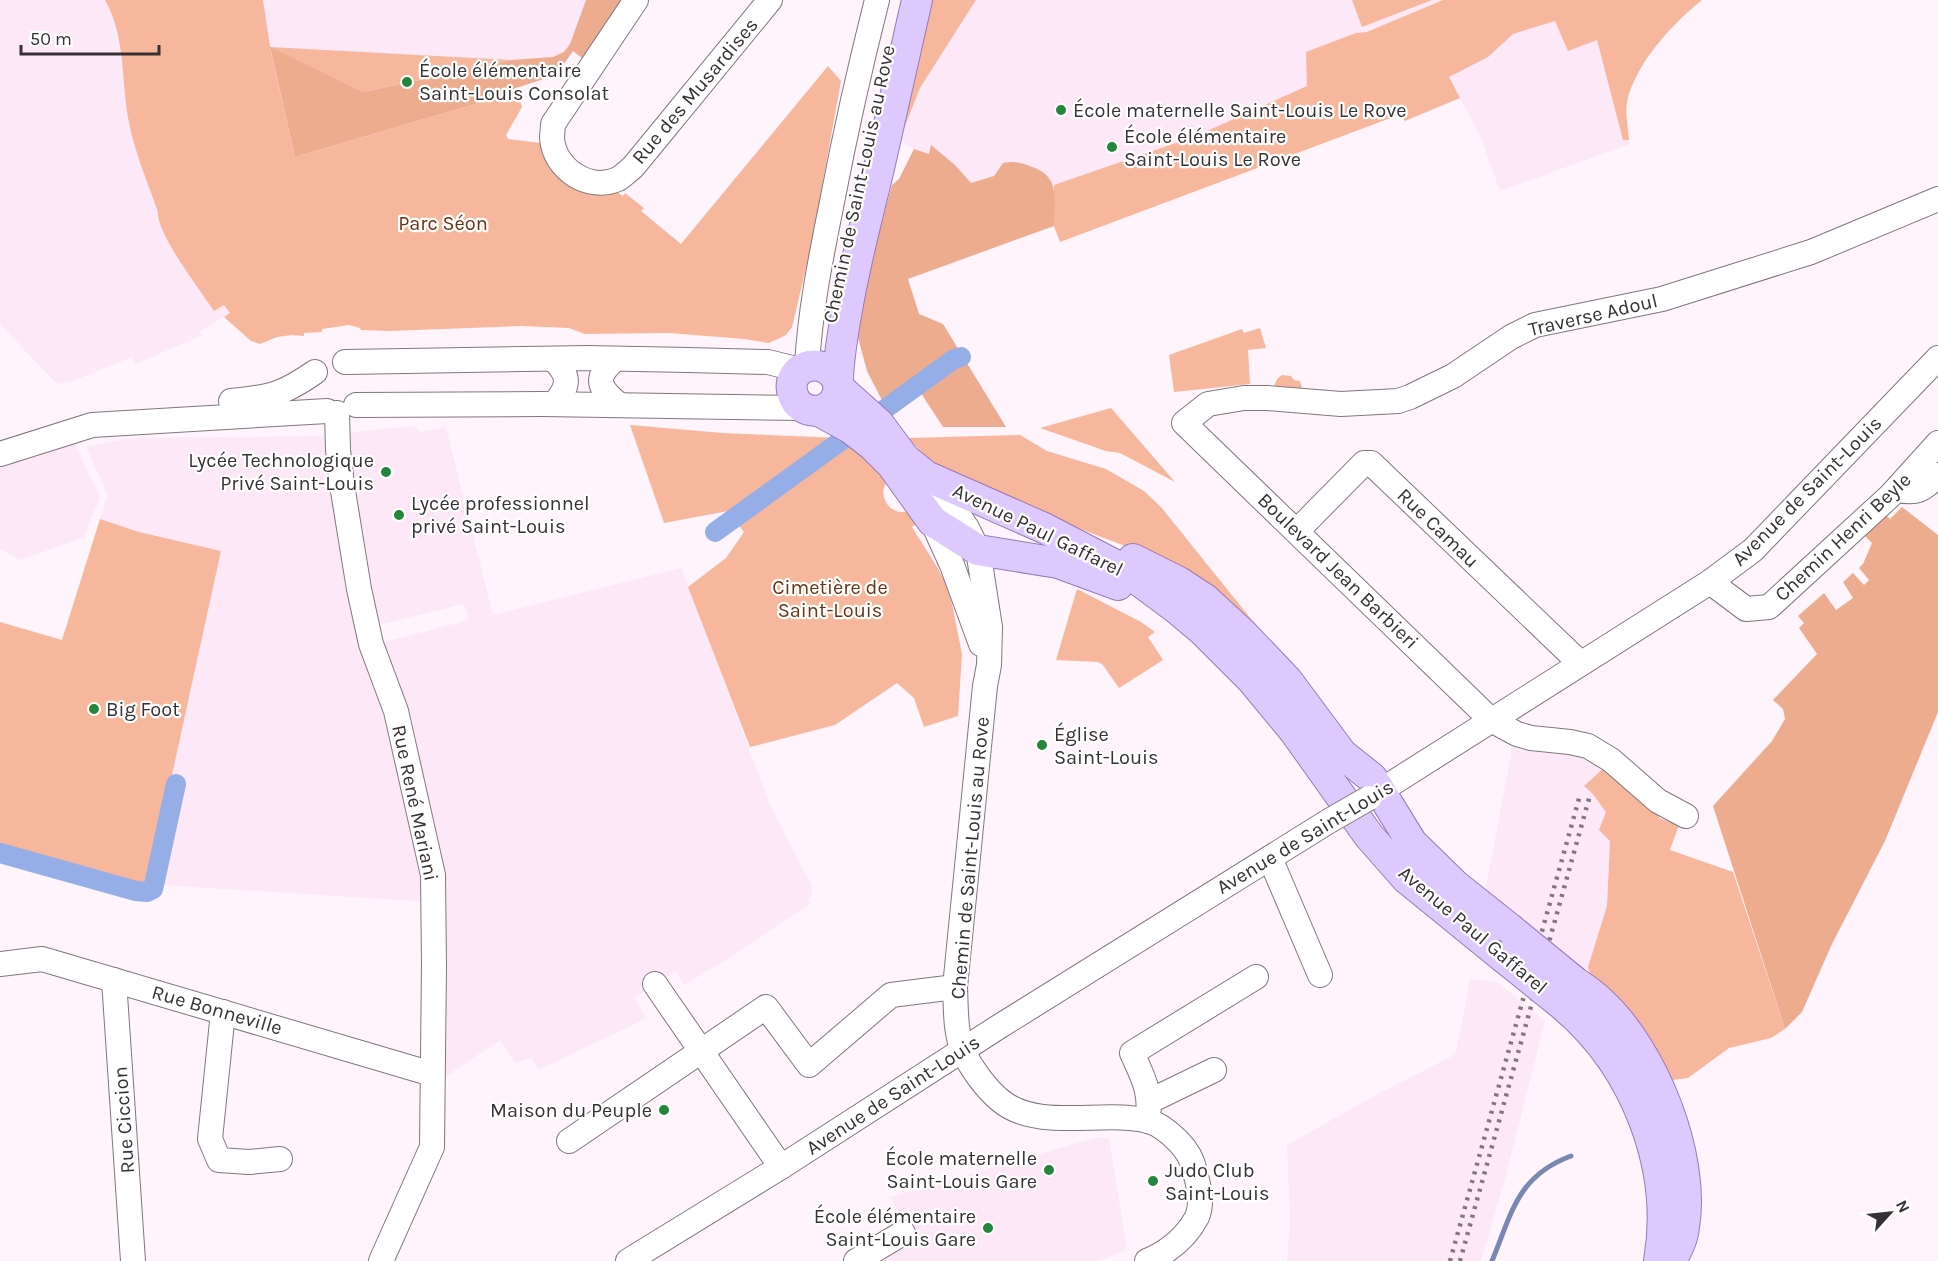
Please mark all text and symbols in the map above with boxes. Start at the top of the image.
street label: Rue des Musardises [627,13,763,169]
scale bar [21,18,159,56]
text: 50 m [30,28,72,50]
street label: Chemin de Saint-Louis au Rove [818,43,900,325]
place label: École élémentaire Saint-Louis Consolat [419,58,610,105]
marker: École élémentaire Saint-Louis Consolat [400,75,414,89]
place label: École maternelle Saint-Louis Le Rove [1073,98,1407,122]
marker: École maternelle Saint-Louis Le Rove [1054,103,1068,117]
place label: École élémentaire Saint-Louis Le Rove [1124,124,1301,171]
marker: École élémentaire Saint-Louis Le Rove [1105,140,1119,154]
park label: Parc Séon [398,212,488,235]
street label: Traverse Adoul [1526,289,1660,341]
street label: Avenue de Saint-Louis [1727,411,1887,571]
place label: Lycée Technologique Privé Saint-Louis [188,449,374,495]
marker: Lycée Technologique Privé Saint-Louis [379,465,393,479]
street label: Chemin Henri Beyle [1770,468,1916,606]
street label: Avenue Paul Gaffarel [949,479,1127,581]
street label: Rue Camau [1392,483,1484,573]
street label: Boulevard Jean Barbieri [1253,488,1423,654]
place label: Lycée professionnel privé Saint-Louis [411,492,590,538]
marker: Lycée professionnel privé Saint-Louis [392,508,406,522]
park label: Cimetière de Saint-Louis [772,576,888,622]
place label: Big Foot [106,698,180,721]
marker: Big Foot [87,702,101,716]
street label: Chemin de Saint-Louis au Rove [946,716,994,1000]
place label: Église Saint-Louis [1054,722,1158,769]
street label: Rue René Mariani [387,723,443,883]
marker: Église Saint-Louis [1035,738,1049,752]
street label: Avenue de Saint-Louis [1213,775,1397,899]
street label: Avenue Paul Gaffarel [1394,861,1552,999]
street label: Rue Bonneville [149,980,285,1040]
street label: Avenue de Saint-Louis [802,1030,984,1160]
street label: Rue Ciccion [109,1066,139,1174]
place label: Maison du Peuple [490,1099,652,1122]
marker: Maison du Peuple [657,1103,671,1117]
place label: École maternelle Saint-Louis Gare [885,1146,1037,1193]
place label: Judo Club Saint-Louis [1165,1159,1269,1205]
marker: École maternelle Saint-Louis Gare [1042,1163,1056,1177]
marker: Judo Club Saint-Louis [1146,1174,1160,1188]
north arrow [1860,1183,1920,1243]
text: N [1892,1197,1914,1216]
place label: École élémentaire Saint-Louis Gare [814,1204,976,1251]
marker: École élémentaire Saint-Louis Gare [981,1221,995,1235]

